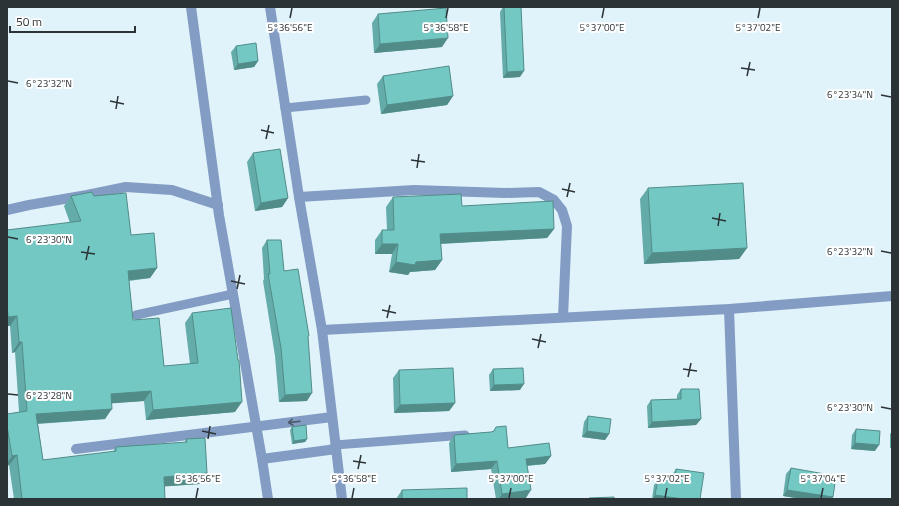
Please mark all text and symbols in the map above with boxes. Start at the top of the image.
scale bar [10,8,135,34]
text: 50 m [16,12,42,31]
text: 5°36'56"E [268,20,313,35]
text: 5°36'58"E [424,20,469,35]
text: 5°37'00"E [580,20,625,35]
text: 5°37'02"E [736,20,781,35]
text: 6°23'32"N [26,76,72,91]
text: 6°23'34"N [827,87,873,102]
text: 6°23'30"N [26,232,72,247]
text: 6°23'32"N [827,244,873,259]
text: 6°23'28"N [26,388,72,403]
text: 6°23'30"N [827,400,873,415]
one-way arrow [288,418,301,426]
text: 5°36'56"E [176,471,221,486]
text: 5°36'58"E [332,471,377,486]
text: 5°37'00"E [489,471,534,486]
text: 5°37'02"E [645,471,690,486]
text: 5°37'04"E [801,471,846,486]

